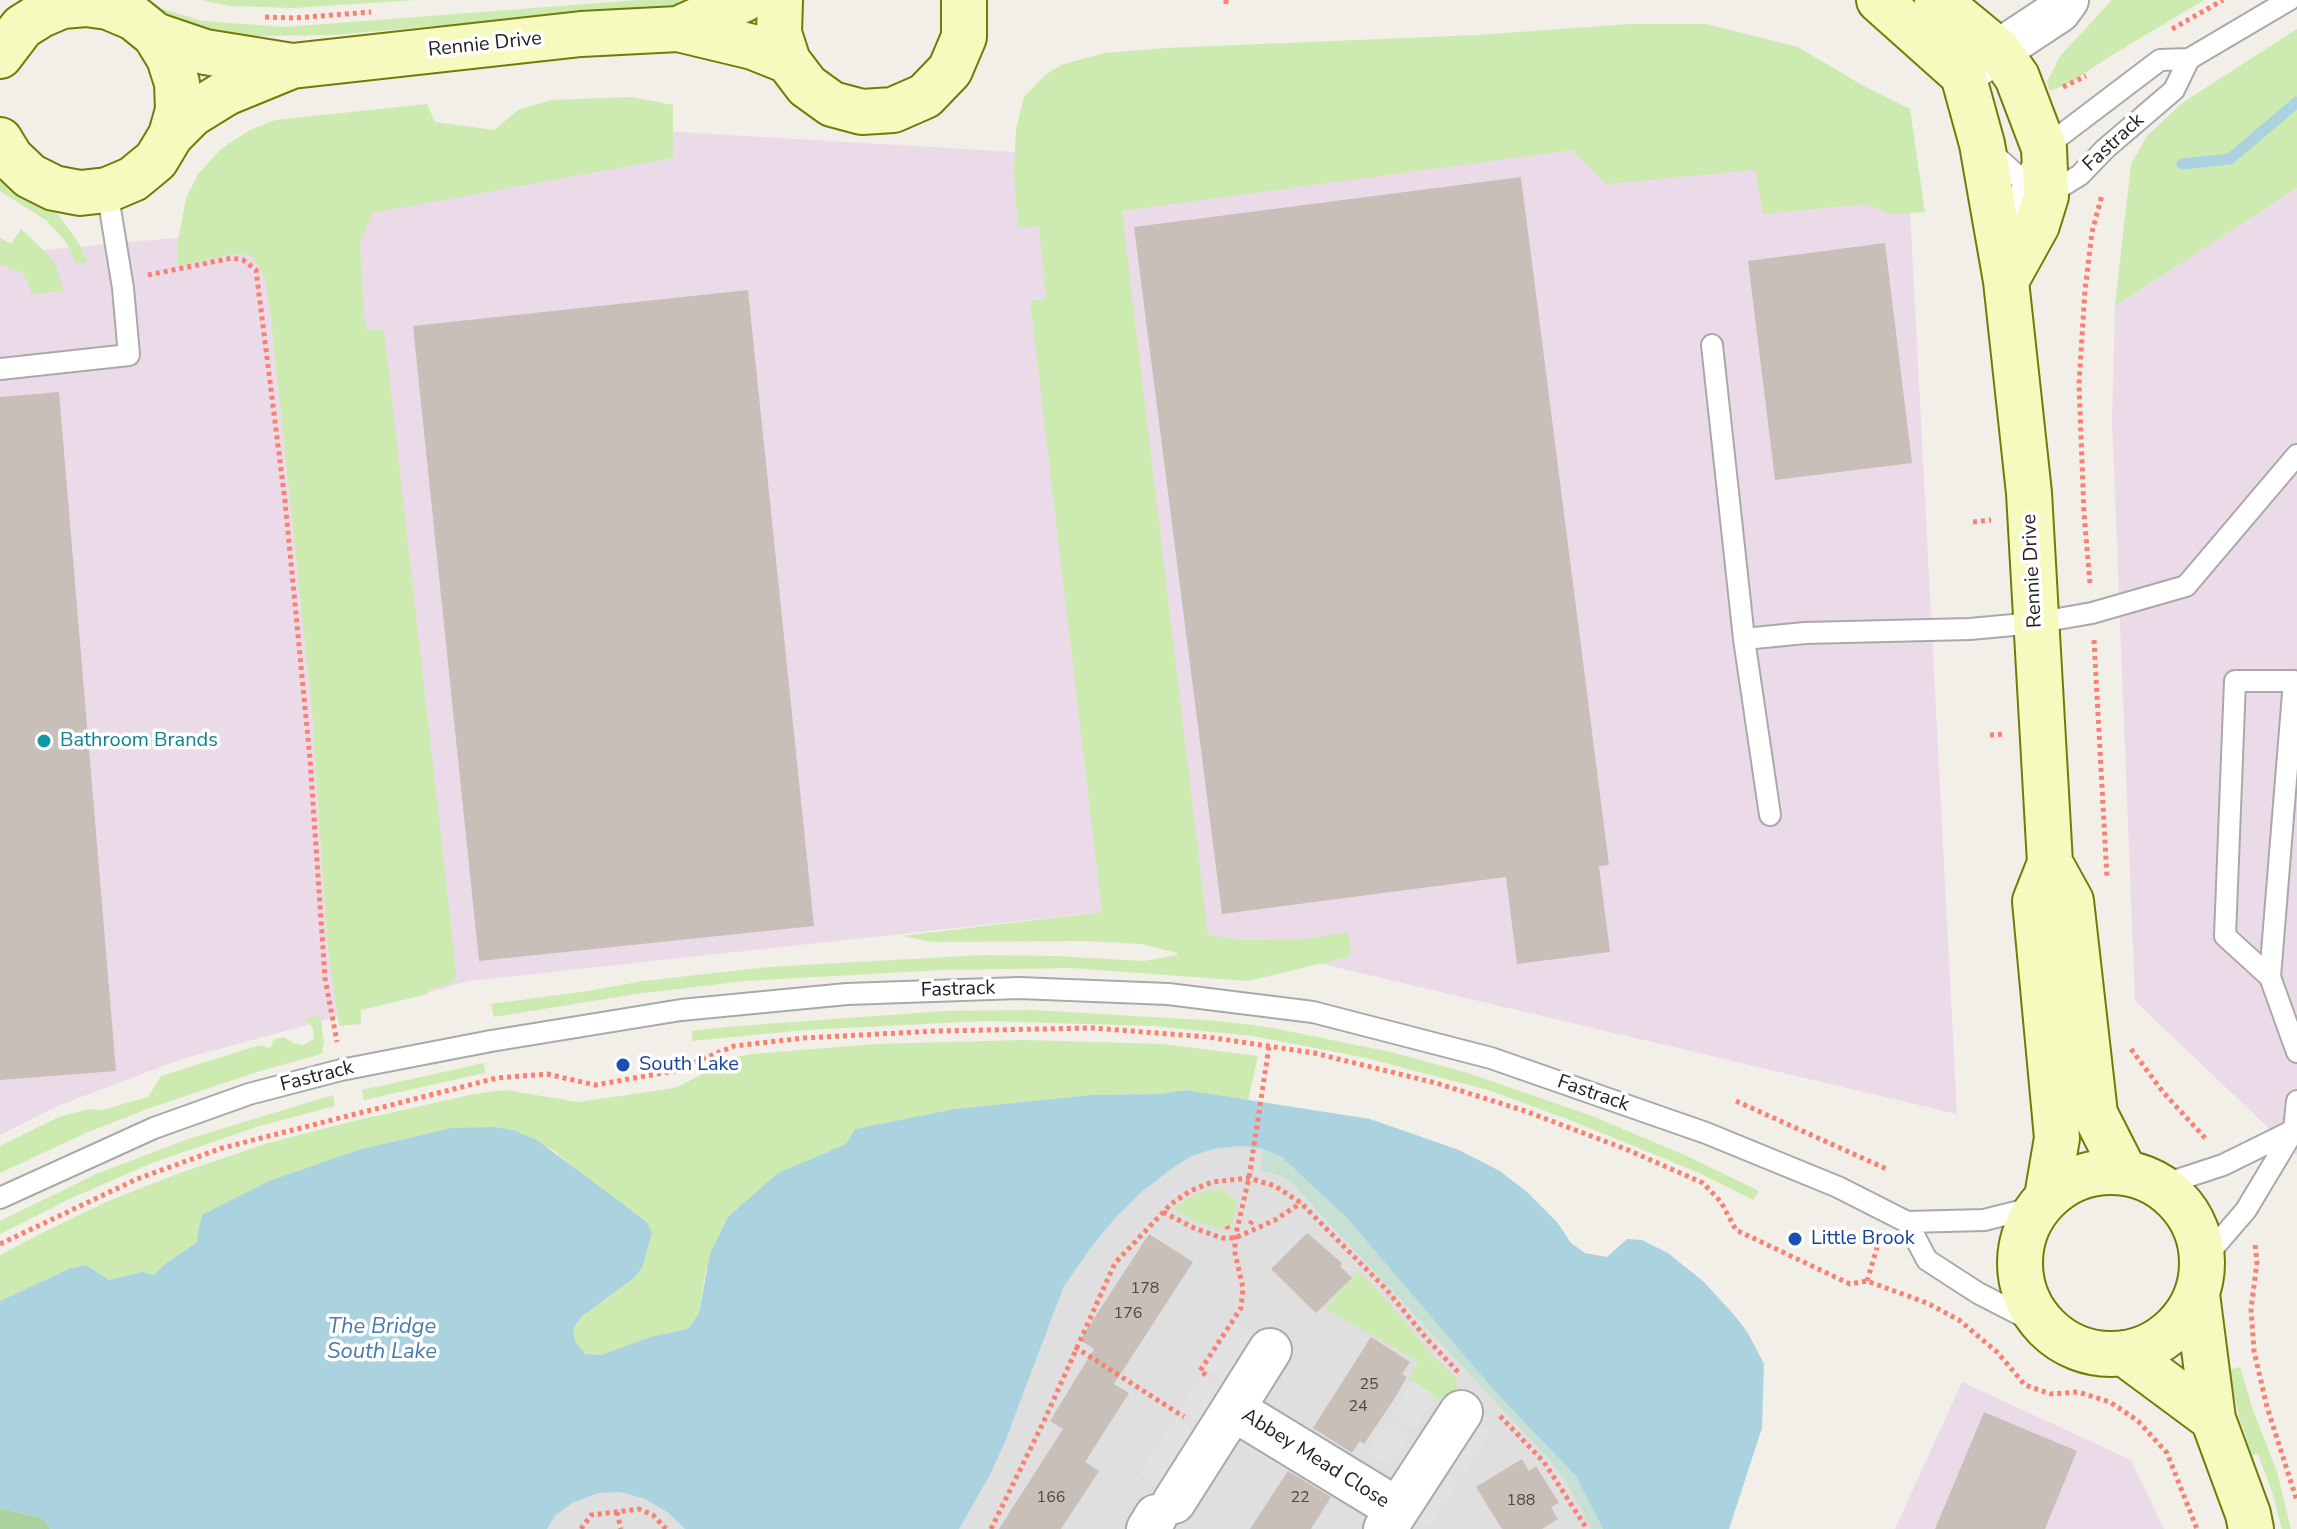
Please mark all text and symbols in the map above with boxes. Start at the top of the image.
street label: Rennie Drive [427,27,543,63]
street label: Fastrack [2079,109,2149,177]
street label: Rennie Drive [2018,513,2048,629]
place label: Bathroom Brands [60,729,218,753]
marker: Bathroom Brands [35,732,53,750]
street label: Fastrack [920,977,996,1003]
place label: South Lake [639,1053,739,1077]
street label: Fastrack [278,1056,356,1098]
marker: South Lake [614,1056,632,1074]
street label: Fastrack [1554,1071,1632,1117]
place label: Little Brook [1811,1227,1915,1251]
marker: Little Brook [1786,1230,1804,1248]
house number: 178 [1131,1279,1159,1299]
house number: 176 [1114,1304,1142,1324]
water label: The Bridge South Lake [327,1315,437,1366]
house number: 25 [1359,1375,1379,1395]
house number: 24 [1348,1397,1368,1417]
street label: Abbey Mead Close [1237,1404,1393,1514]
house number: 166 [1037,1488,1065,1508]
house number: 22 [1290,1488,1310,1508]
house number: 188 [1507,1491,1535,1511]

